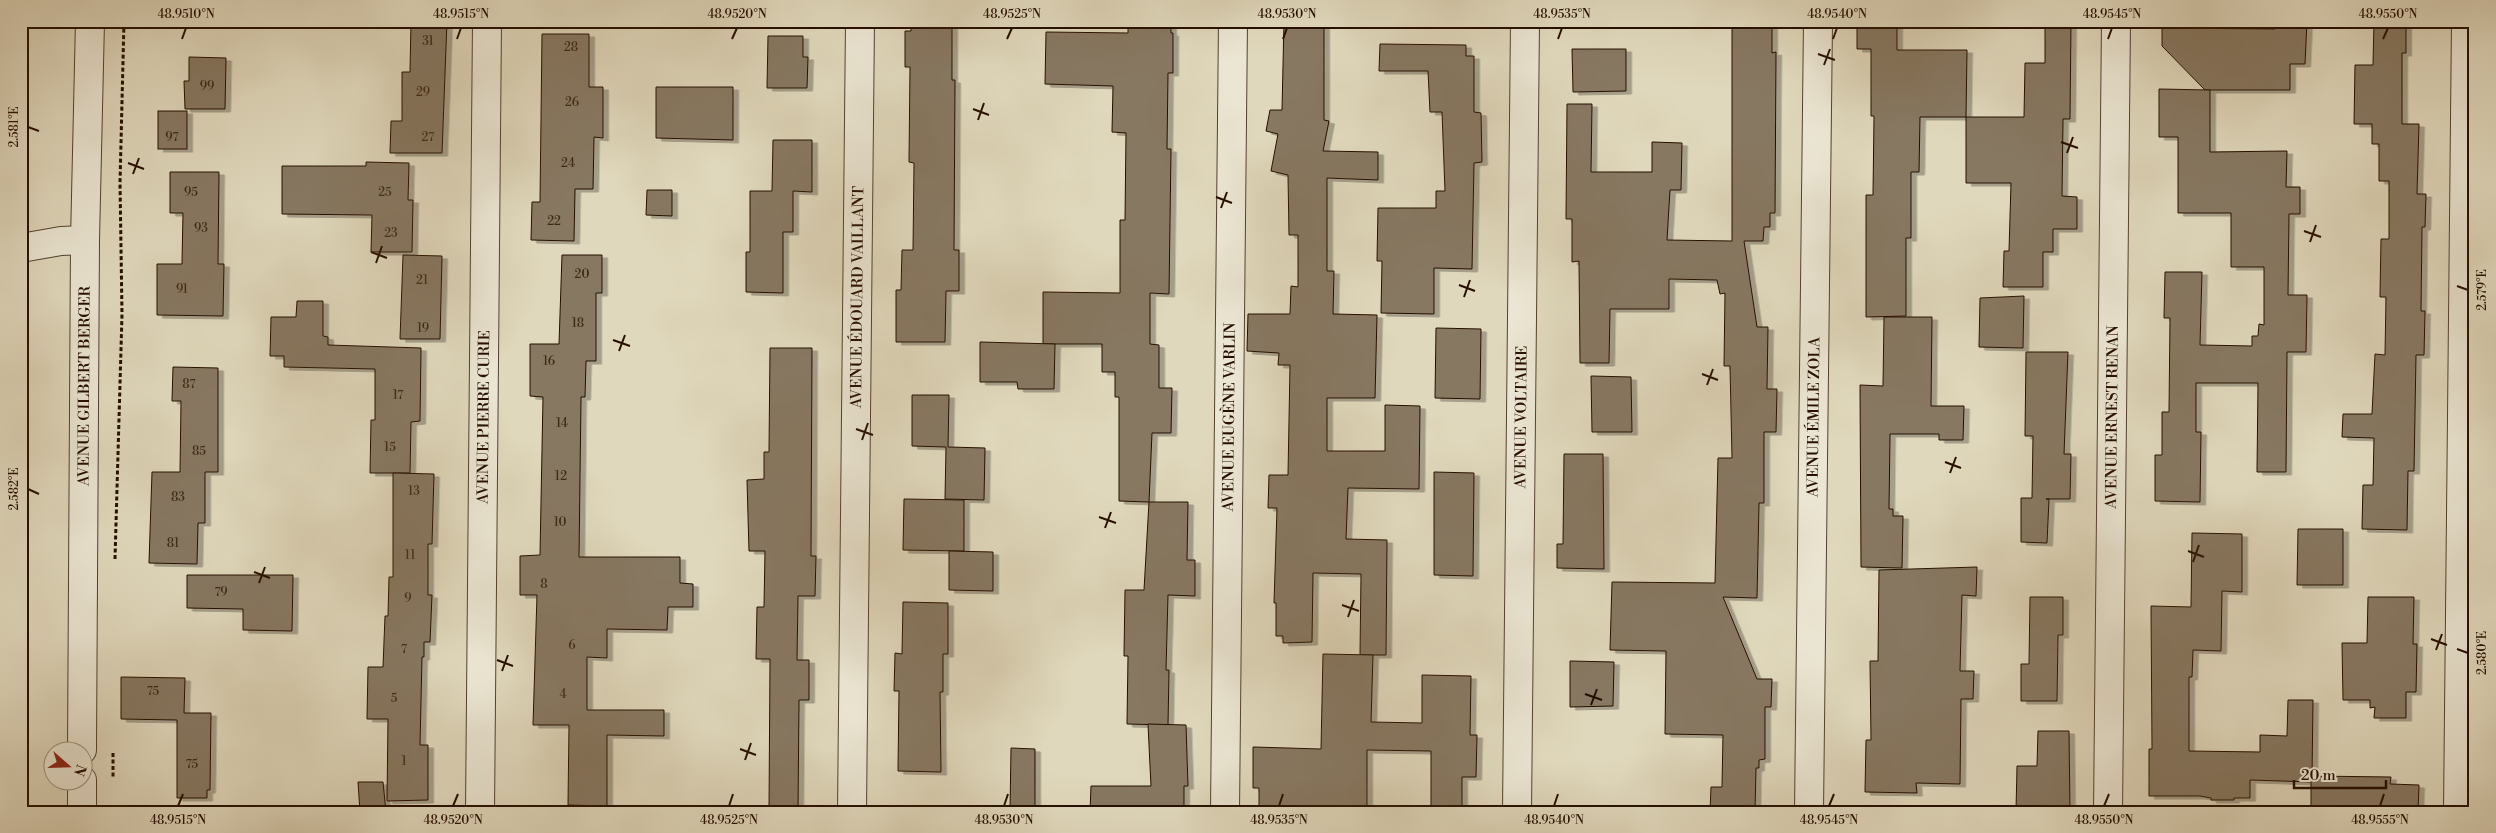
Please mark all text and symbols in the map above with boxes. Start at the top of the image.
text: 48.9510°N [157,7,215,22]
text: 48.9515°N [433,7,489,22]
text: 48.9520°N [707,7,767,22]
text: 48.9525°N [983,7,1041,22]
text: 48.9530°N [1258,7,1317,22]
text: 48.9535°N [1533,7,1591,22]
text: 48.9540°N [1807,7,1867,22]
text: 48.9545°N [2083,7,2141,22]
text: 48.9550°N [2359,7,2418,22]
house number: 31 [422,34,435,49]
house number: 28 [564,40,578,55]
house number: 99 [200,79,214,94]
house number: 29 [416,85,430,100]
house number: 26 [565,95,579,110]
text: 2.581°E [7,106,22,148]
house number: 97 [165,130,179,145]
house number: 27 [422,130,434,145]
house number: 24 [561,156,575,171]
house number: 95 [184,185,198,200]
house number: 25 [378,185,392,200]
street label: AVENUE ÉDOUARD VAILLANT [847,185,868,409]
house number: 22 [547,214,561,229]
house number: 93 [194,221,208,236]
house number: 23 [384,226,398,241]
house number: 20 [575,267,589,282]
text: 2.579°E [2475,269,2490,311]
house number: 21 [416,273,429,288]
house number: 91 [176,282,189,297]
street label: AVENUE GILBERT BERGER [75,285,95,487]
house number: 18 [572,316,584,331]
house number: 19 [417,321,429,336]
street label: AVENUE EUGÈNE VARLIN [1219,322,1240,513]
street label: AVENUE ERNEST RENAN [2102,325,2123,510]
street label: AVENUE PIERRE CURIE [474,330,494,505]
street label: AVENUE ÉMILE ZOLA [1803,336,1824,498]
street label: AVENUE VOLTAIRE [1511,345,1532,490]
house number: 16 [543,354,555,369]
house number: 87 [182,377,196,392]
house number: 17 [393,388,403,403]
house number: 14 [556,416,568,431]
house number: 15 [384,440,396,455]
house number: 85 [192,444,206,459]
text: 2.582°E [7,467,22,511]
house number: 12 [555,469,567,484]
house number: 13 [408,484,420,499]
house number: 83 [171,490,185,505]
house number: 10 [554,515,566,530]
house number: 81 [167,536,180,551]
house number: 11 [405,548,416,563]
house number: 8 [540,577,548,592]
house number: 79 [214,585,228,600]
house number: 9 [404,591,412,606]
text: 2.580°E [2475,631,2490,675]
house number: 6 [568,638,576,653]
house number: 7 [401,642,407,657]
house number: 75 [147,684,160,699]
house number: 4 [559,687,567,702]
house number: 5 [391,691,398,706]
north arrow [42,740,92,790]
house number: 1 [401,754,407,769]
house number: 75 [186,757,199,772]
scale bar [2294,758,2386,790]
text: N [69,762,90,778]
text: 20 m [2301,766,2336,785]
text: 48.9515°N [150,813,206,828]
text: 48.9520°N [423,813,483,828]
text: 48.9525°N [700,813,758,828]
text: 48.9530°N [975,813,1034,828]
text: 48.9535°N [1250,813,1308,828]
text: 48.9540°N [1524,813,1584,828]
text: 48.9545°N [1800,813,1858,828]
text: 48.9550°N [2075,813,2134,828]
text: 48.9555°N [2351,813,2409,828]

